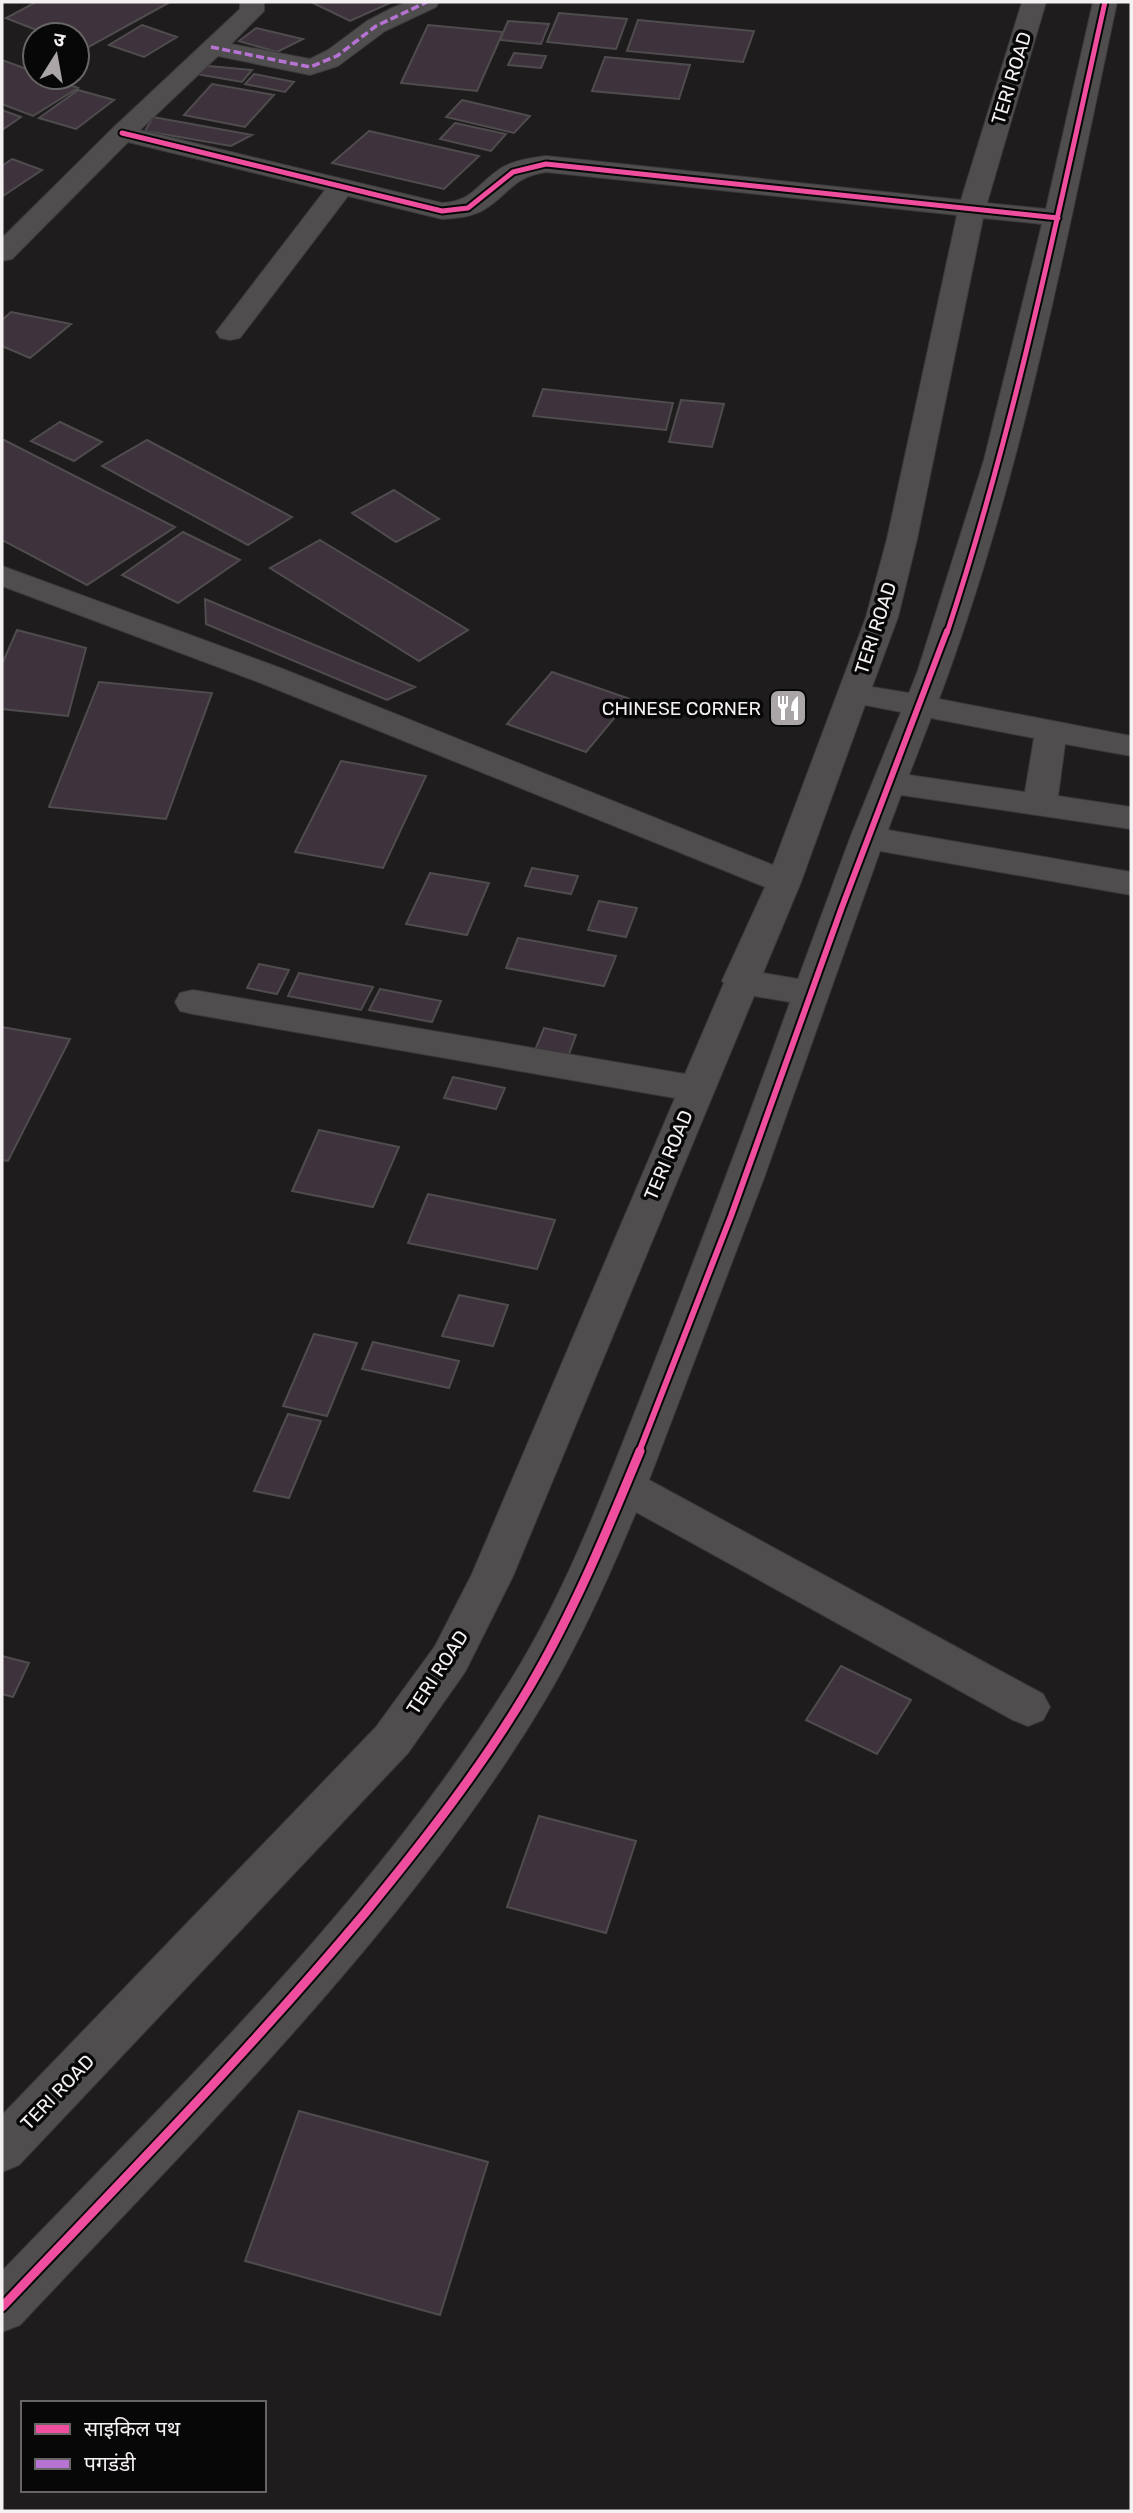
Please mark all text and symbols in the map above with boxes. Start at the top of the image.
north arrow [21,21,91,91]
text: उ [51,27,68,52]
street label: TERI ROAD [986,29,1036,127]
street label: TERI ROAD [850,579,901,677]
restaurant icon: CHINESE CORNER [767,687,809,729]
place label: CHINESE CORNER [602,697,761,720]
street label: TERI ROAD [639,1107,698,1204]
street label: TERI ROAD [402,1626,473,1719]
street label: TERI ROAD [16,2050,99,2135]
legend [21,2401,266,2492]
text: साइकिल पथ [84,2416,181,2441]
text: पगडंडी [84,2451,136,2476]

